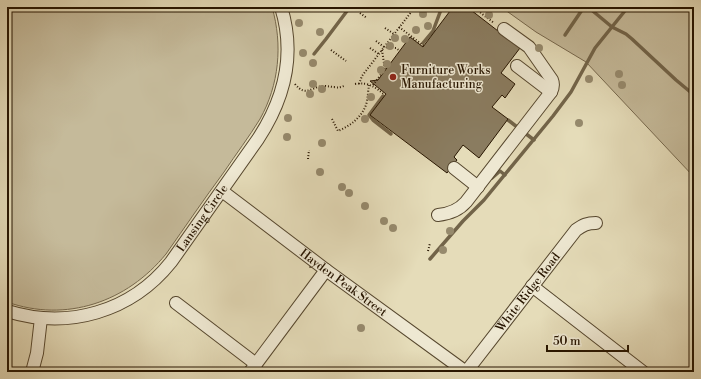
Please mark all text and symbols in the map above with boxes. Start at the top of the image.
place label: Furniture Works Manufacturing [401,63,491,92]
marker: Furniture Works Manufacturing [388,72,398,82]
street label: Lansing Circle [173,181,231,255]
street label: Hayden Peak Street [297,245,391,320]
street label: White Ridge Road [492,249,563,336]
scale bar [547,327,628,353]
text: 50 m [553,334,581,349]

